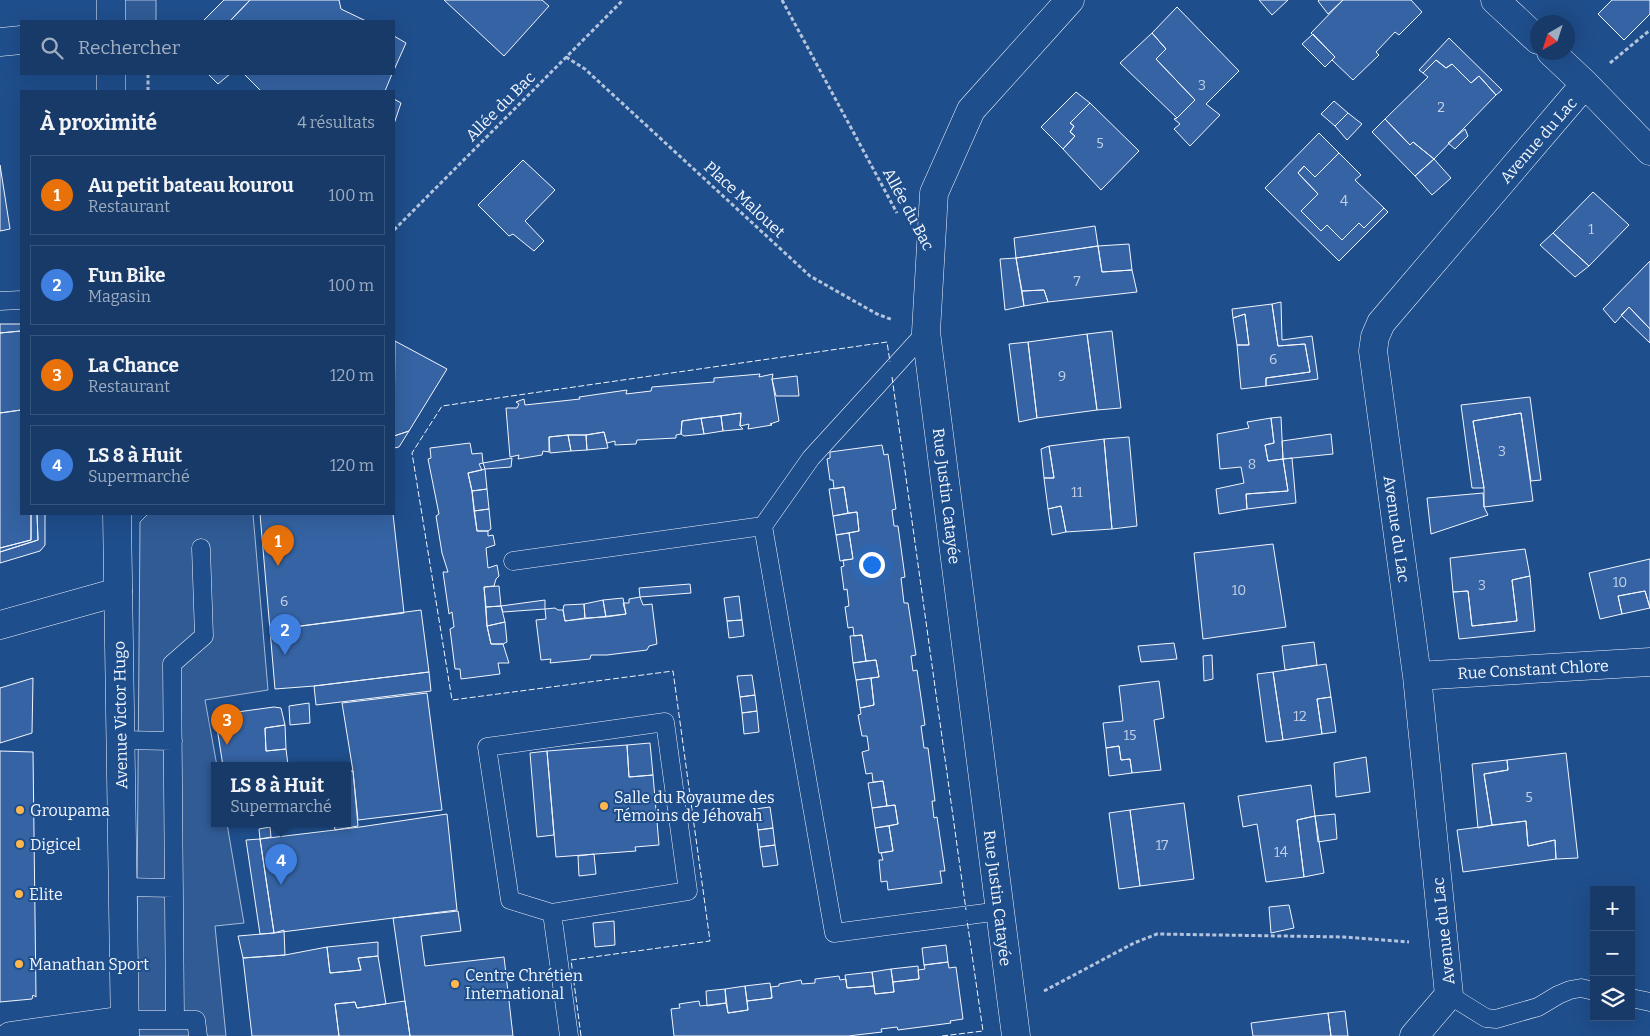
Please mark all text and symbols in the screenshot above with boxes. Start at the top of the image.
north arrow [1530,15,1575,60]
search box [20,20,395,75]
icon: search [38,34,66,62]
text: Rechercher [78,36,180,59]
street label: Allée du Bac [462,68,539,145]
house number: 3 [1198,77,1206,94]
street label: Avenue du Lac [1496,93,1581,187]
house number: 2 [1437,99,1445,116]
text: À proximité [40,110,157,136]
text: 4 résultats [297,113,375,132]
house number: 5 [1096,135,1104,152]
street label: Place Malouet [700,157,789,242]
street label: Allée du Bac [879,165,938,254]
text: Au petit bateau kourou [88,174,294,197]
text: 1 [54,186,60,205]
text: 100 m [329,186,374,205]
house number: 4 [1340,193,1348,210]
text: Restaurant [88,197,170,216]
house number: 1 [1588,221,1594,238]
text: Fun Bike [88,264,165,287]
house number: 7 [1073,273,1081,290]
text: 2 [52,276,62,295]
text: 100 m [329,276,374,295]
text: Magasin [88,287,151,306]
house number: 6 [1269,351,1277,368]
text: La Chance [88,354,179,377]
text: 3 [52,366,62,385]
text: 120 m [330,366,374,385]
house number: 9 [1058,368,1066,385]
text: Restaurant [88,377,170,396]
street label: Rue Justin Catayée [929,427,964,565]
house number: 3 [1498,443,1506,460]
text: LS 8 à Huit [88,444,182,467]
text: 4 [52,456,62,475]
text: 120 m [330,456,374,475]
house number: 8 [1248,456,1256,473]
text: Supermarché [88,467,190,486]
street label: Avenue du Lac [1380,474,1413,584]
house number: 11 [1071,484,1083,501]
pin: 1 [262,525,294,566]
your location [859,552,885,578]
house number: 10 [1613,574,1627,591]
house number: 3 [1478,577,1486,594]
house number: 10 [1232,582,1246,599]
house number: 6 [280,593,288,610]
pin: 2 [269,614,301,655]
street label: Avenue Victor Hugo [110,641,131,789]
street label: Rue Constant Chlore [1457,656,1609,683]
pin: 3 [211,704,243,745]
house number: 12 [1293,708,1307,725]
house number: 15 [1123,727,1137,744]
popup [211,762,351,827]
text: LS 8 à Huit [230,774,324,797]
place label: Salle du Royaume des Témoins de Jéhovah [614,788,775,825]
house number: 5 [1525,789,1533,806]
text: Supermarché [230,797,332,816]
marker: Salle du Royaume des Témoins de Jéhovah [598,800,610,812]
place label: Groupama [30,801,110,820]
marker: Groupama [14,804,26,816]
street label: Rue Justin Catayée [980,829,1015,967]
place label: Digicel [30,835,81,854]
house number: 17 [1156,837,1168,854]
marker: Digicel [14,838,26,850]
pin: 4 [265,844,297,885]
house number: 14 [1274,844,1288,861]
street label: Avenue du Lac [1428,876,1459,985]
place label: Elite [29,885,63,904]
map controls [1590,886,1635,1021]
button: + [1590,886,1635,931]
marker: Elite [13,888,25,900]
button: − [1590,931,1635,976]
place label: Manathan Sport [29,955,149,974]
marker: Manathan Sport [13,958,25,970]
place label: Centre Chrétien International [465,966,583,1003]
button: layers [1590,976,1635,1021]
marker: Centre Chrétien International [449,978,461,990]

